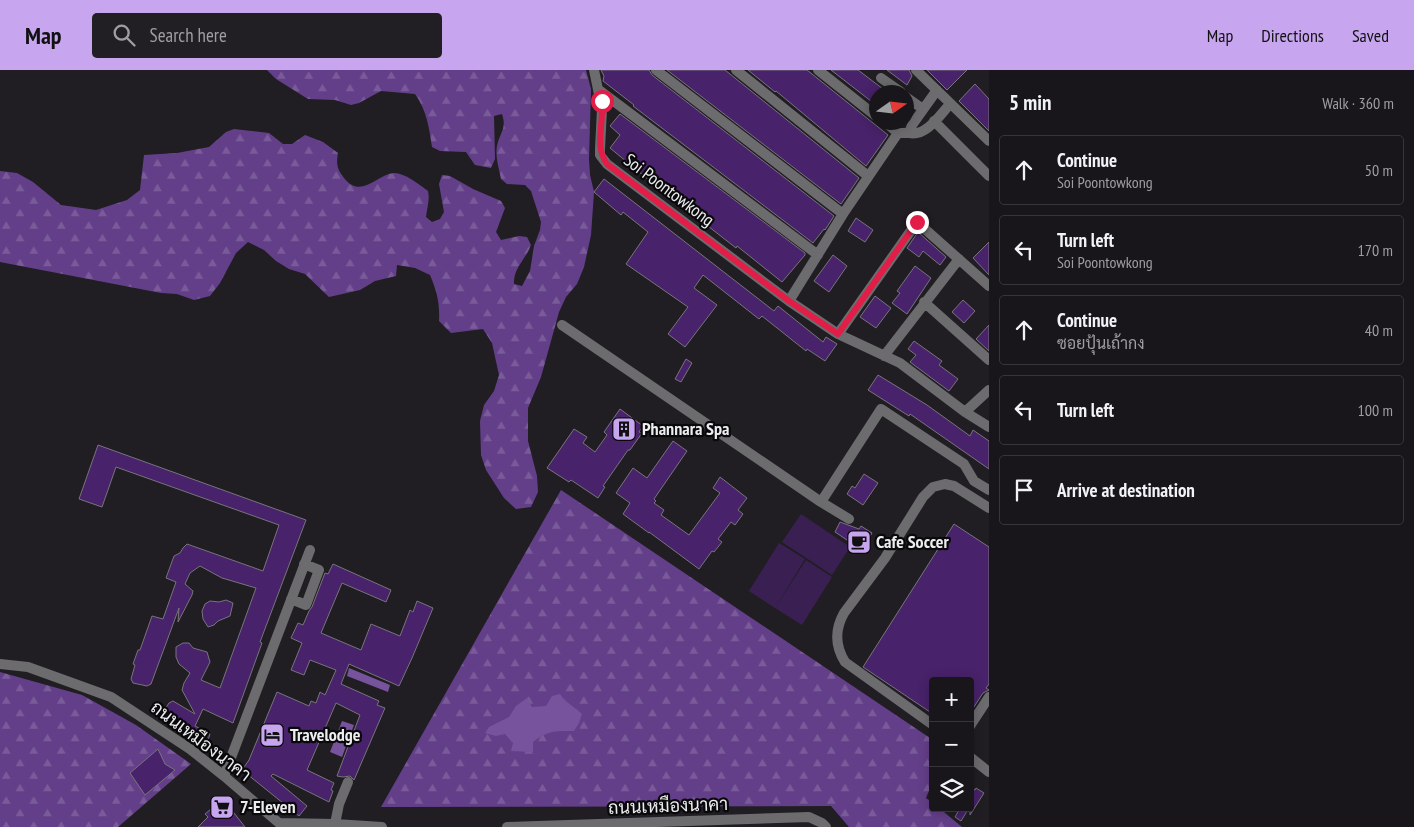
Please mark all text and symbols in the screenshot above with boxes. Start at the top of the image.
search box [92,13,442,58]
text: Map [25,20,62,51]
icon: search [110,21,138,49]
text: Search here [150,23,227,47]
text: Map [1207,24,1233,47]
text: Directions [1261,24,1324,47]
text: Saved [1352,24,1389,47]
north arrow [869,85,914,130]
text: 5 min [1009,89,1051,116]
route start [591,90,614,113]
text: Walk · 360 m [1322,93,1394,113]
street label: Soi Poontowkong [619,148,719,231]
text: Continue [1057,148,1117,172]
icon: ahead [1010,156,1038,184]
text: 50 m [1365,160,1393,180]
text: Soi Poontowkong [1057,172,1153,192]
route end [906,211,929,234]
text: Turn left [1057,228,1114,252]
icon: left [1010,236,1038,264]
text: 170 m [1358,240,1393,260]
text: Soi Poontowkong [1057,252,1153,272]
text: Continue [1057,308,1117,332]
icon: ahead [1010,316,1038,344]
text: 40 m [1365,320,1393,340]
text: ซอยปุ้นเถ้ากง [1057,333,1145,353]
icon: left [1010,396,1038,424]
text: Turn left [1057,398,1114,422]
text: 100 m [1358,400,1393,420]
building icon: Phannara Spa [611,416,637,442]
place label: Phannara Spa [642,417,729,440]
icon: arrive [1010,476,1038,504]
text: Arrive at destination [1057,478,1195,502]
cafe icon: Cafe Soccer [846,529,872,555]
place label: Cafe Soccer [876,530,949,553]
map controls [929,677,974,812]
button: + [929,677,974,722]
street label: ถนนเหมืองนาคา [146,695,256,786]
hotel icon: Travelodge [259,722,285,748]
button: − [929,722,974,767]
place label: Travelodge [290,723,361,746]
button: layers [929,767,974,812]
street label: ถนนเหมืองนาคา [608,792,728,819]
supermarket icon: 7-Eleven [209,794,235,820]
place label: 7-Eleven [240,795,296,818]

